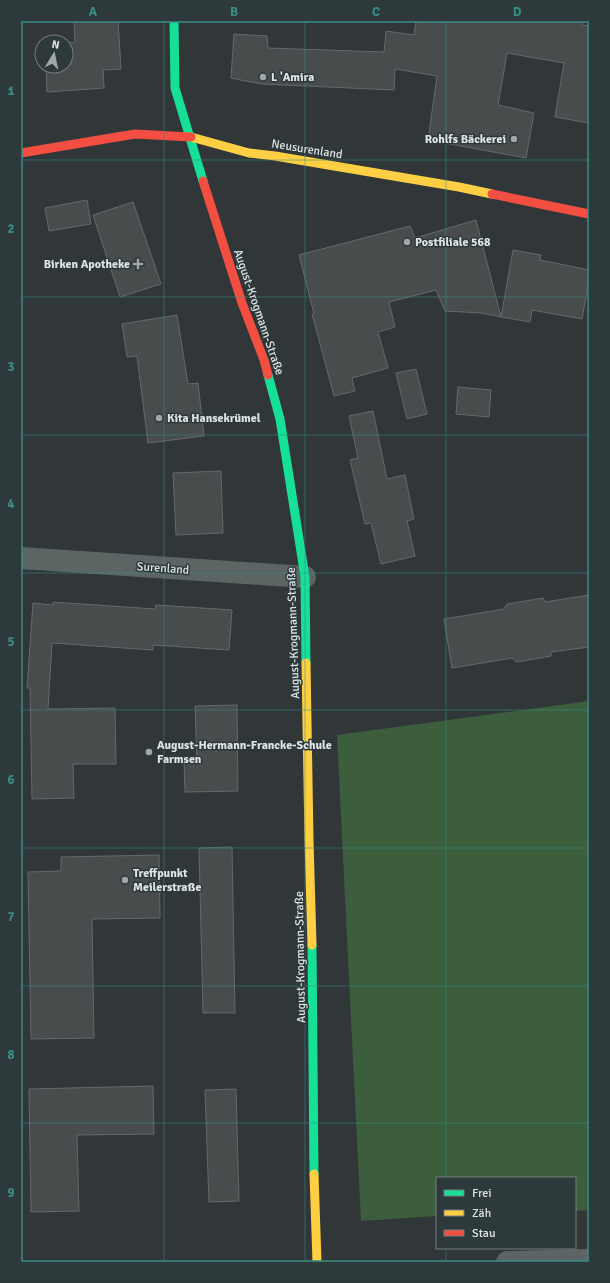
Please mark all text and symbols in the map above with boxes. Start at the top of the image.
text: A [89,4,98,20]
text: B [230,4,238,20]
text: C [372,4,380,20]
text: D [513,4,522,20]
north arrow [34,34,74,74]
text: N [51,38,61,52]
place label: L 'Amira [271,70,314,85]
marker: L 'Amira [258,72,268,82]
text: 1 [7,83,15,99]
place label: Rohlfs Bäckerei [425,132,506,147]
marker: Rohlfs Bäckerei [509,134,519,144]
street label: Neusurenland [270,136,344,163]
text: 2 [7,221,15,237]
place label: Postfiliale 568 [415,235,491,250]
marker: Postfiliale 568 [402,237,412,247]
street label: August-Krogmann-Straße [230,247,287,377]
place label: Birken Apotheke [44,257,130,272]
marker: Birken Apotheke [133,259,143,269]
text: 3 [7,359,15,375]
place label: Kita Hansekrümel [167,411,261,426]
marker: Kita Hansekrümel [154,413,164,423]
text: 4 [7,496,15,512]
street label: Surenland [136,559,190,578]
street label: August-Krogmann-Straße [284,567,303,699]
text: 5 [7,634,15,650]
place label: August-Hermann-Francke-Schule Farmsen [157,738,332,767]
marker: August-Hermann-Francke-Schule Farmsen [144,747,154,757]
text: 6 [7,772,15,788]
place label: Treffpunkt Meilerstraße [133,866,201,895]
marker: Treffpunkt Meilerstraße [120,875,130,885]
street label: August-Krogmann-Straße [292,891,309,1023]
text: 7 [7,909,15,925]
text: 8 [7,1047,15,1063]
legend [436,1177,576,1249]
text: 9 [7,1185,15,1201]
text: Frei [472,1186,491,1201]
text: Zäh [472,1206,491,1221]
text: Stau [472,1226,496,1241]

